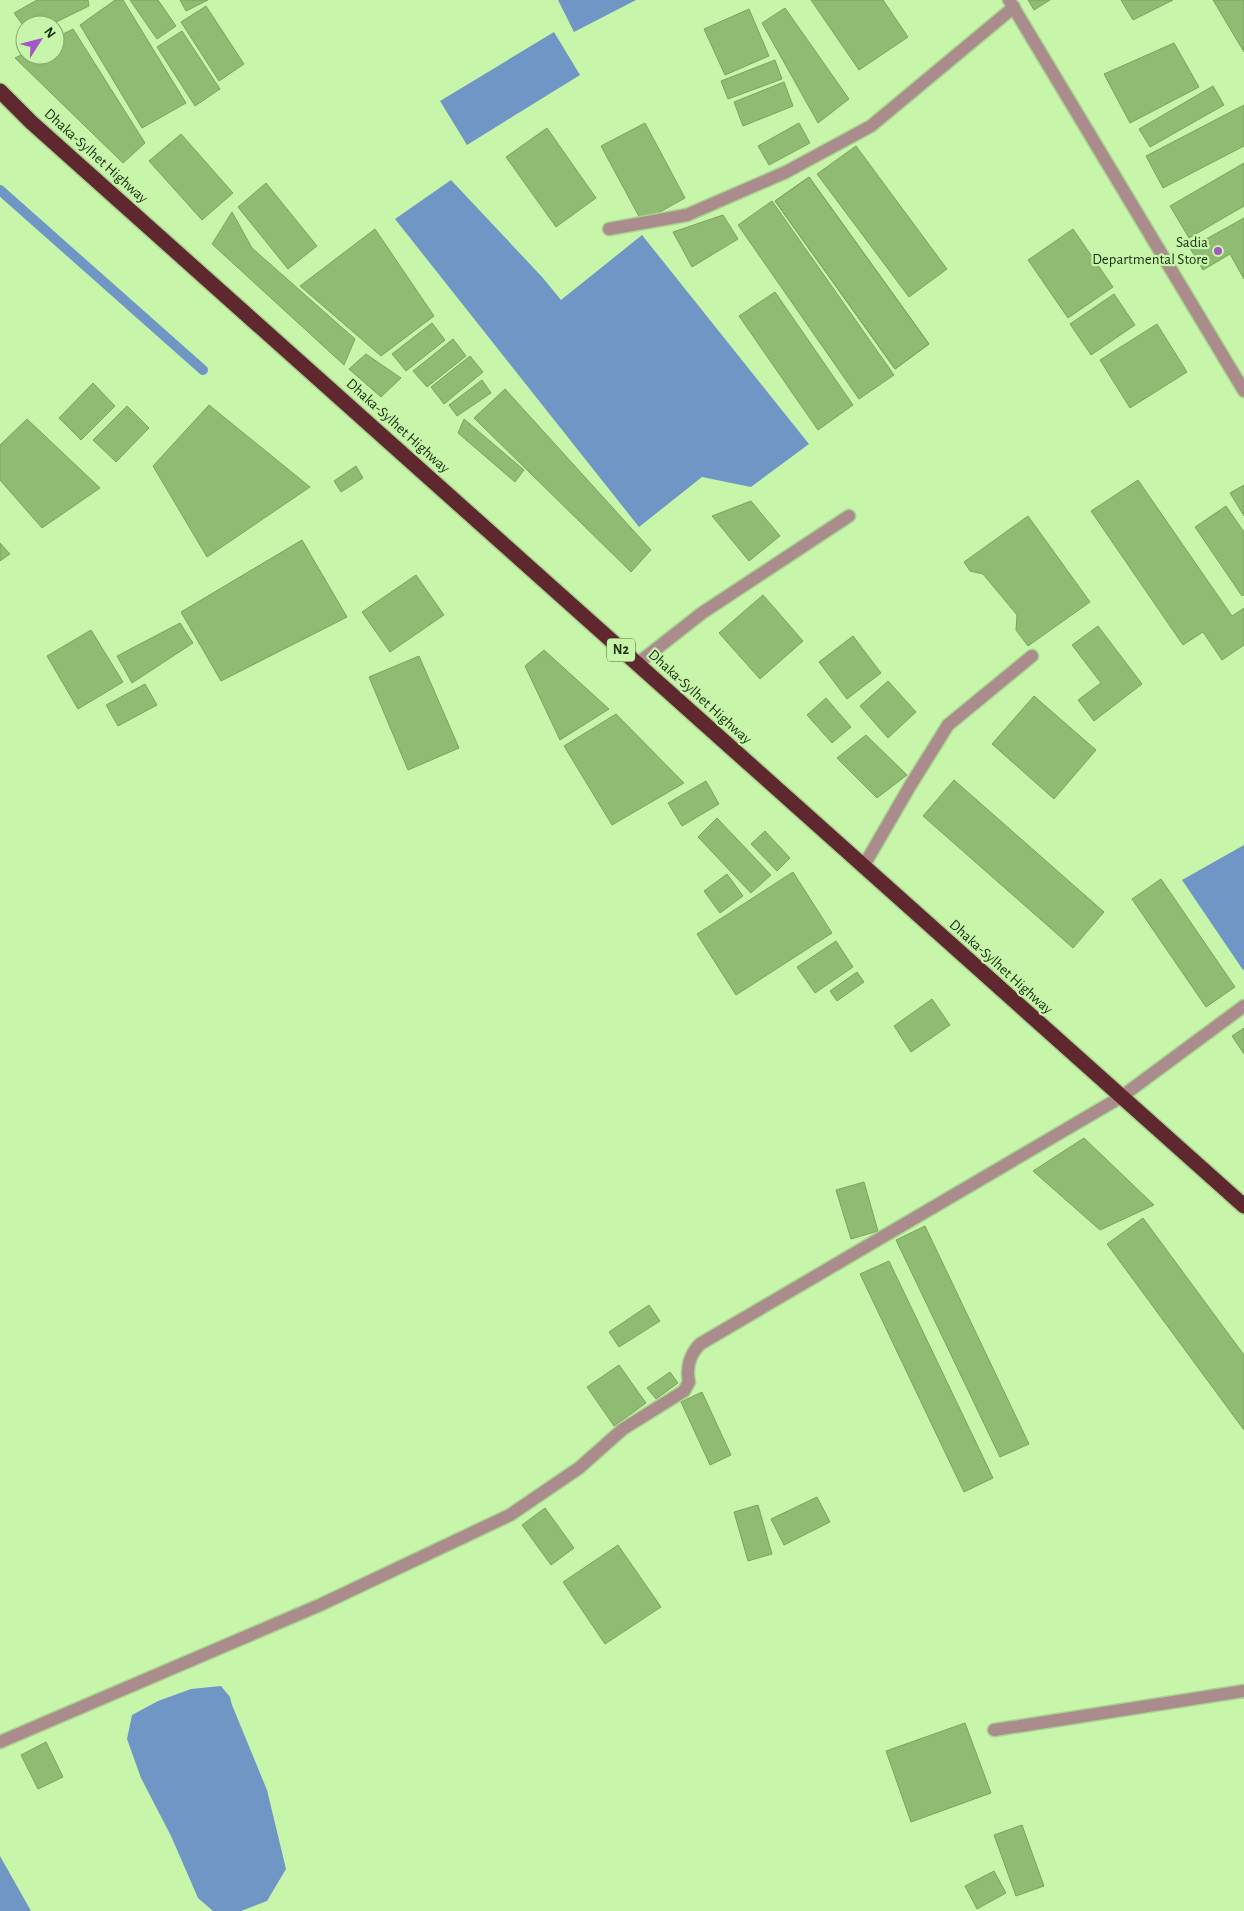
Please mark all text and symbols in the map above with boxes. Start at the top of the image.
north arrow [15,15,65,65]
text: N [41,25,58,41]
street label: Dhaka-Sylhet Highway [42,106,151,206]
place label: Sadia Departmental Store [1092,235,1208,267]
marker: Sadia Departmental Store [1212,245,1224,257]
street label: Dhaka-Sylhet Highway [344,376,453,476]
road number: N2 [607,638,635,662]
street label: Dhaka-Sylhet Highway [646,647,755,747]
street label: Dhaka-Sylhet Highway [947,917,1056,1017]

